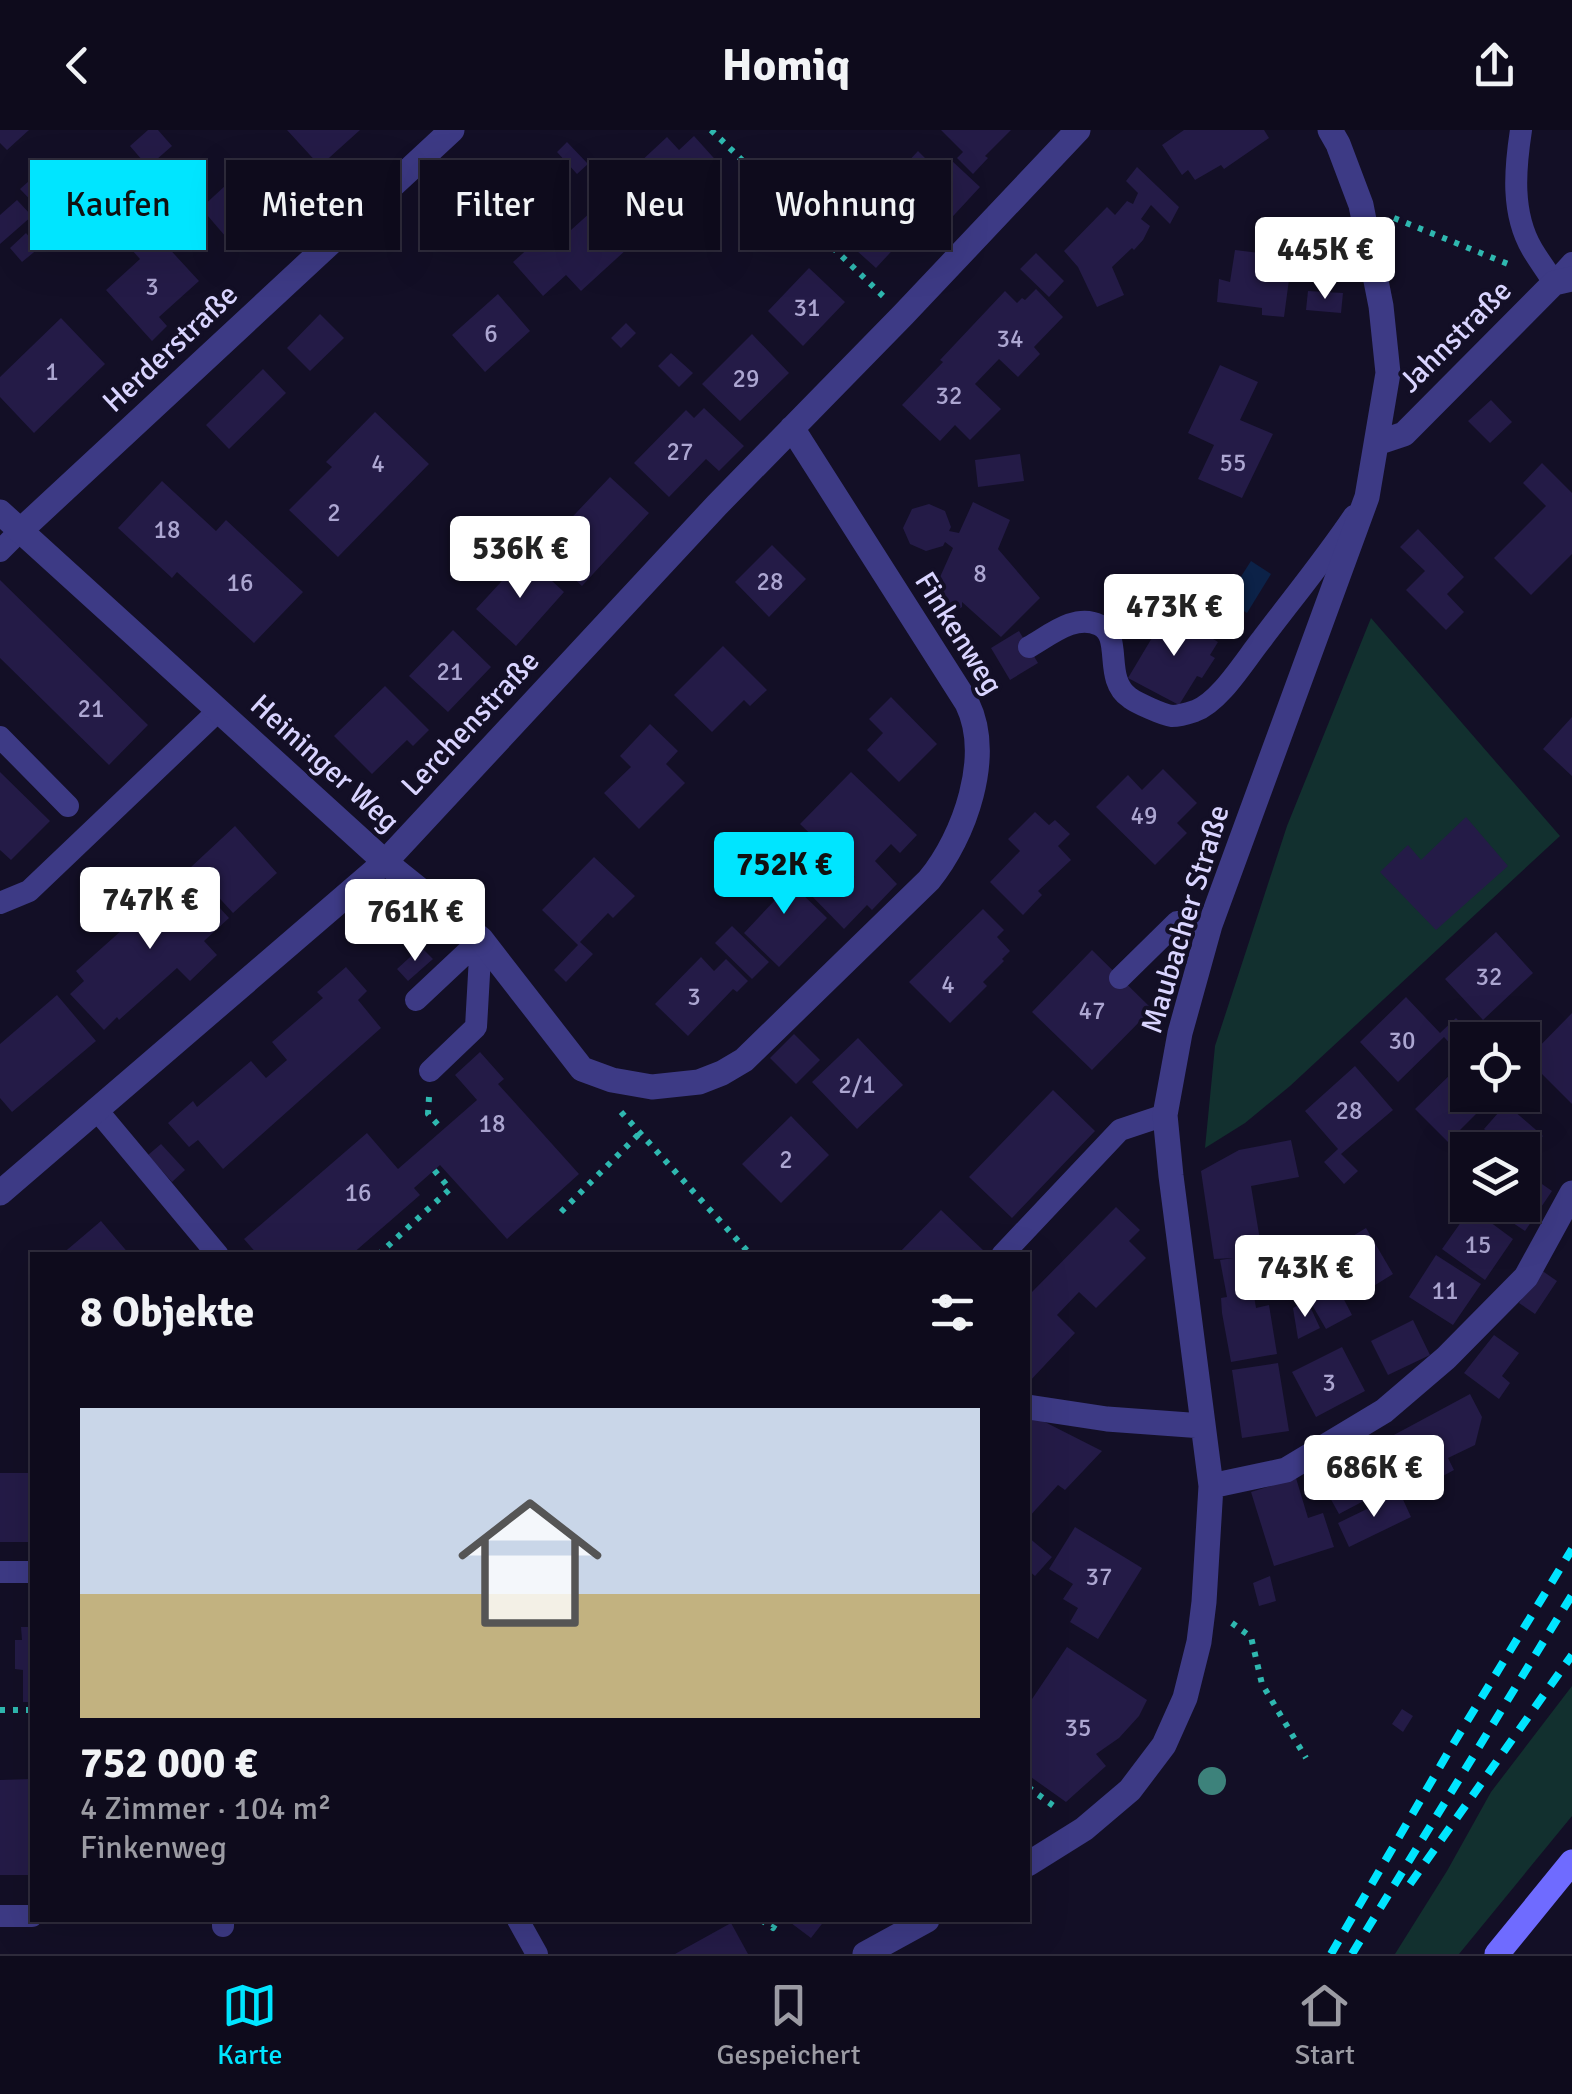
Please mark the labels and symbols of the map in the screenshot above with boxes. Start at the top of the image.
pin: 445K € [1244,217,1406,302]
house number: 3 [145,271,159,302]
street label: Jahnstraße [1391,272,1519,400]
street label: Herderstraße [95,276,246,420]
house number: 31 [793,292,821,323]
house number: 6 [484,318,498,349]
house number: 34 [996,323,1024,354]
house number: 1 [45,356,59,387]
house number: 29 [732,363,760,394]
house number: 32 [935,380,963,411]
house number: 27 [666,436,694,467]
house number: 55 [1219,447,1247,478]
house number: 4 [371,448,385,479]
house number: 2 [327,497,341,528]
house number: 18 [153,514,181,545]
pin: 536K € [439,516,601,601]
house number: 8 [973,558,987,589]
street label: Finkenweg [906,565,1011,701]
house number: 28 [756,566,784,597]
house number: 16 [226,567,254,598]
pin: 473K € [1093,574,1255,659]
street label: Lerchenstraße [394,643,547,804]
house number: 21 [436,656,464,687]
street label: Heininger Weg [242,687,407,840]
house number: 21 [77,693,105,724]
house number: 49 [1130,800,1158,831]
street label: Maubacher Straße [1133,800,1238,1038]
pin: 752K € [703,832,865,917]
pin: 747K € [69,867,231,952]
pin: 761K € [334,879,496,964]
house number: 32 [1475,961,1503,992]
house number: 4 [941,969,955,1000]
house number: 3 [687,981,701,1012]
house number: 47 [1078,995,1106,1026]
house number: 30 [1388,1025,1416,1056]
house number: 2/1 [838,1069,876,1100]
house number: 28 [1335,1095,1363,1126]
house number: 18 [478,1108,506,1139]
house number: 2 [779,1144,793,1175]
house number: 16 [344,1177,372,1208]
house number: 15 [1464,1229,1492,1260]
pin: 743K € [1224,1235,1386,1320]
house number: 11 [1431,1275,1459,1306]
house number: 3 [1322,1367,1336,1398]
pin: 686K € [1293,1435,1455,1520]
house number: 37 [1085,1561,1113,1592]
house number: 35 [1064,1712,1092,1743]

